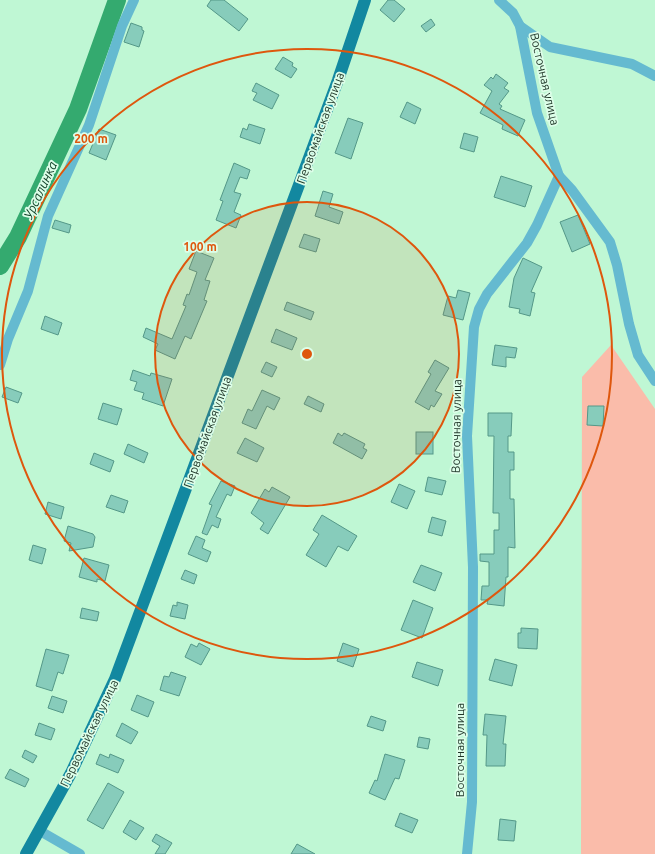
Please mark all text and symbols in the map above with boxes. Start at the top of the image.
street label: Восточная улица [528,32,562,126]
street label: Первомайская улица [294,71,346,185]
text: 200 m [74,132,108,145]
water label: Урсалинка [20,159,59,222]
text: 100 m [183,240,217,253]
centre of rings [300,347,314,361]
street label: Первомайская улица [181,375,233,489]
street label: Восточная улица [449,379,463,473]
street label: Первомайская улица [57,677,121,789]
street label: Восточная улица [453,703,466,797]

